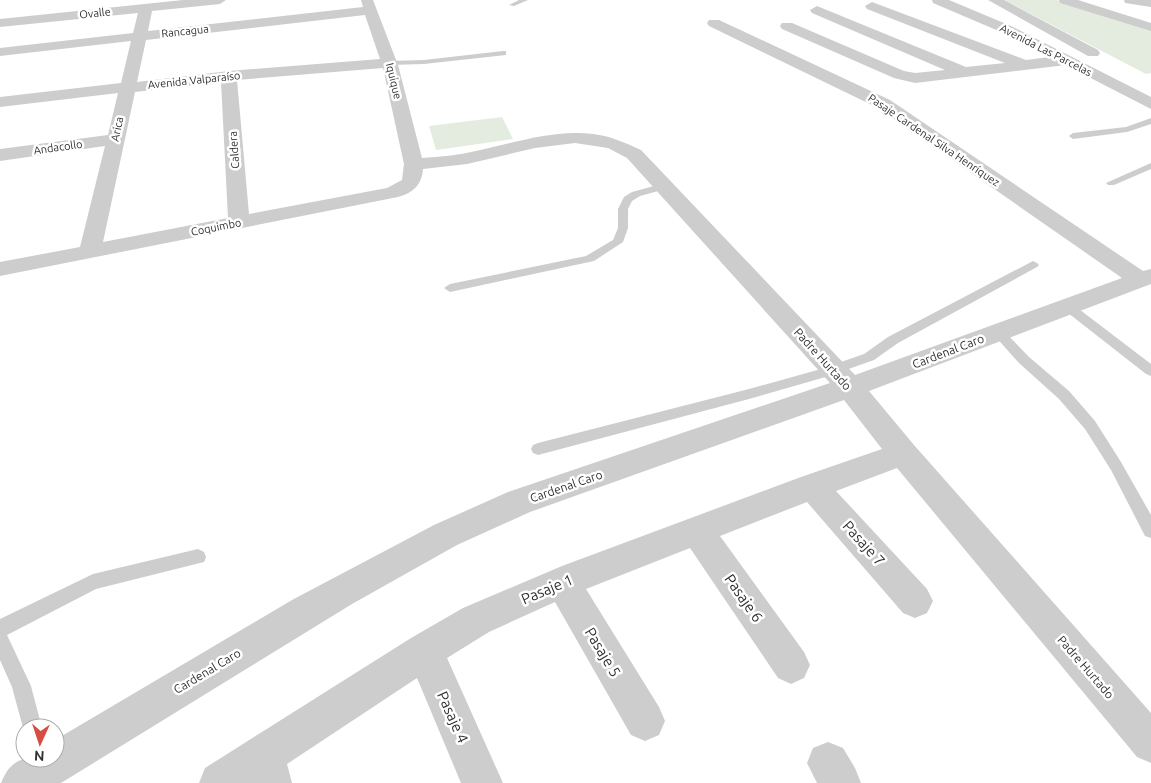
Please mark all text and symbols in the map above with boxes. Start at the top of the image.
street label: Ovalle [79,5,111,21]
street label: Avenida Las Parcelas [998,22,1094,78]
street label: Rancagua [161,23,209,39]
street label: Iquique [384,62,404,100]
street label: Avenida Valparaíso [147,69,241,91]
street label: Pasaje Cardenal Silva Henríquez [866,91,1002,189]
street label: Arica [109,116,125,142]
street label: Caldera [227,131,241,169]
street label: Andacollo [33,138,83,156]
street label: Coquimbo [190,216,242,238]
street label: Padre Hurtado [792,325,854,393]
street label: Cardenal Caro [910,331,986,371]
street label: Cardenal Caro [528,468,604,504]
street label: Pasaje 7 [839,517,889,569]
street label: Pasaje 1 [519,571,575,607]
street label: Pasaje 6 [721,571,767,625]
street label: Pasaje 5 [582,624,624,680]
street label: Padre Hurtado [1055,633,1117,701]
street label: Cardenal Caro [171,646,243,696]
street label: Pasaje 4 [434,689,472,745]
north arrow [15,718,65,768]
text: N [34,748,45,764]

